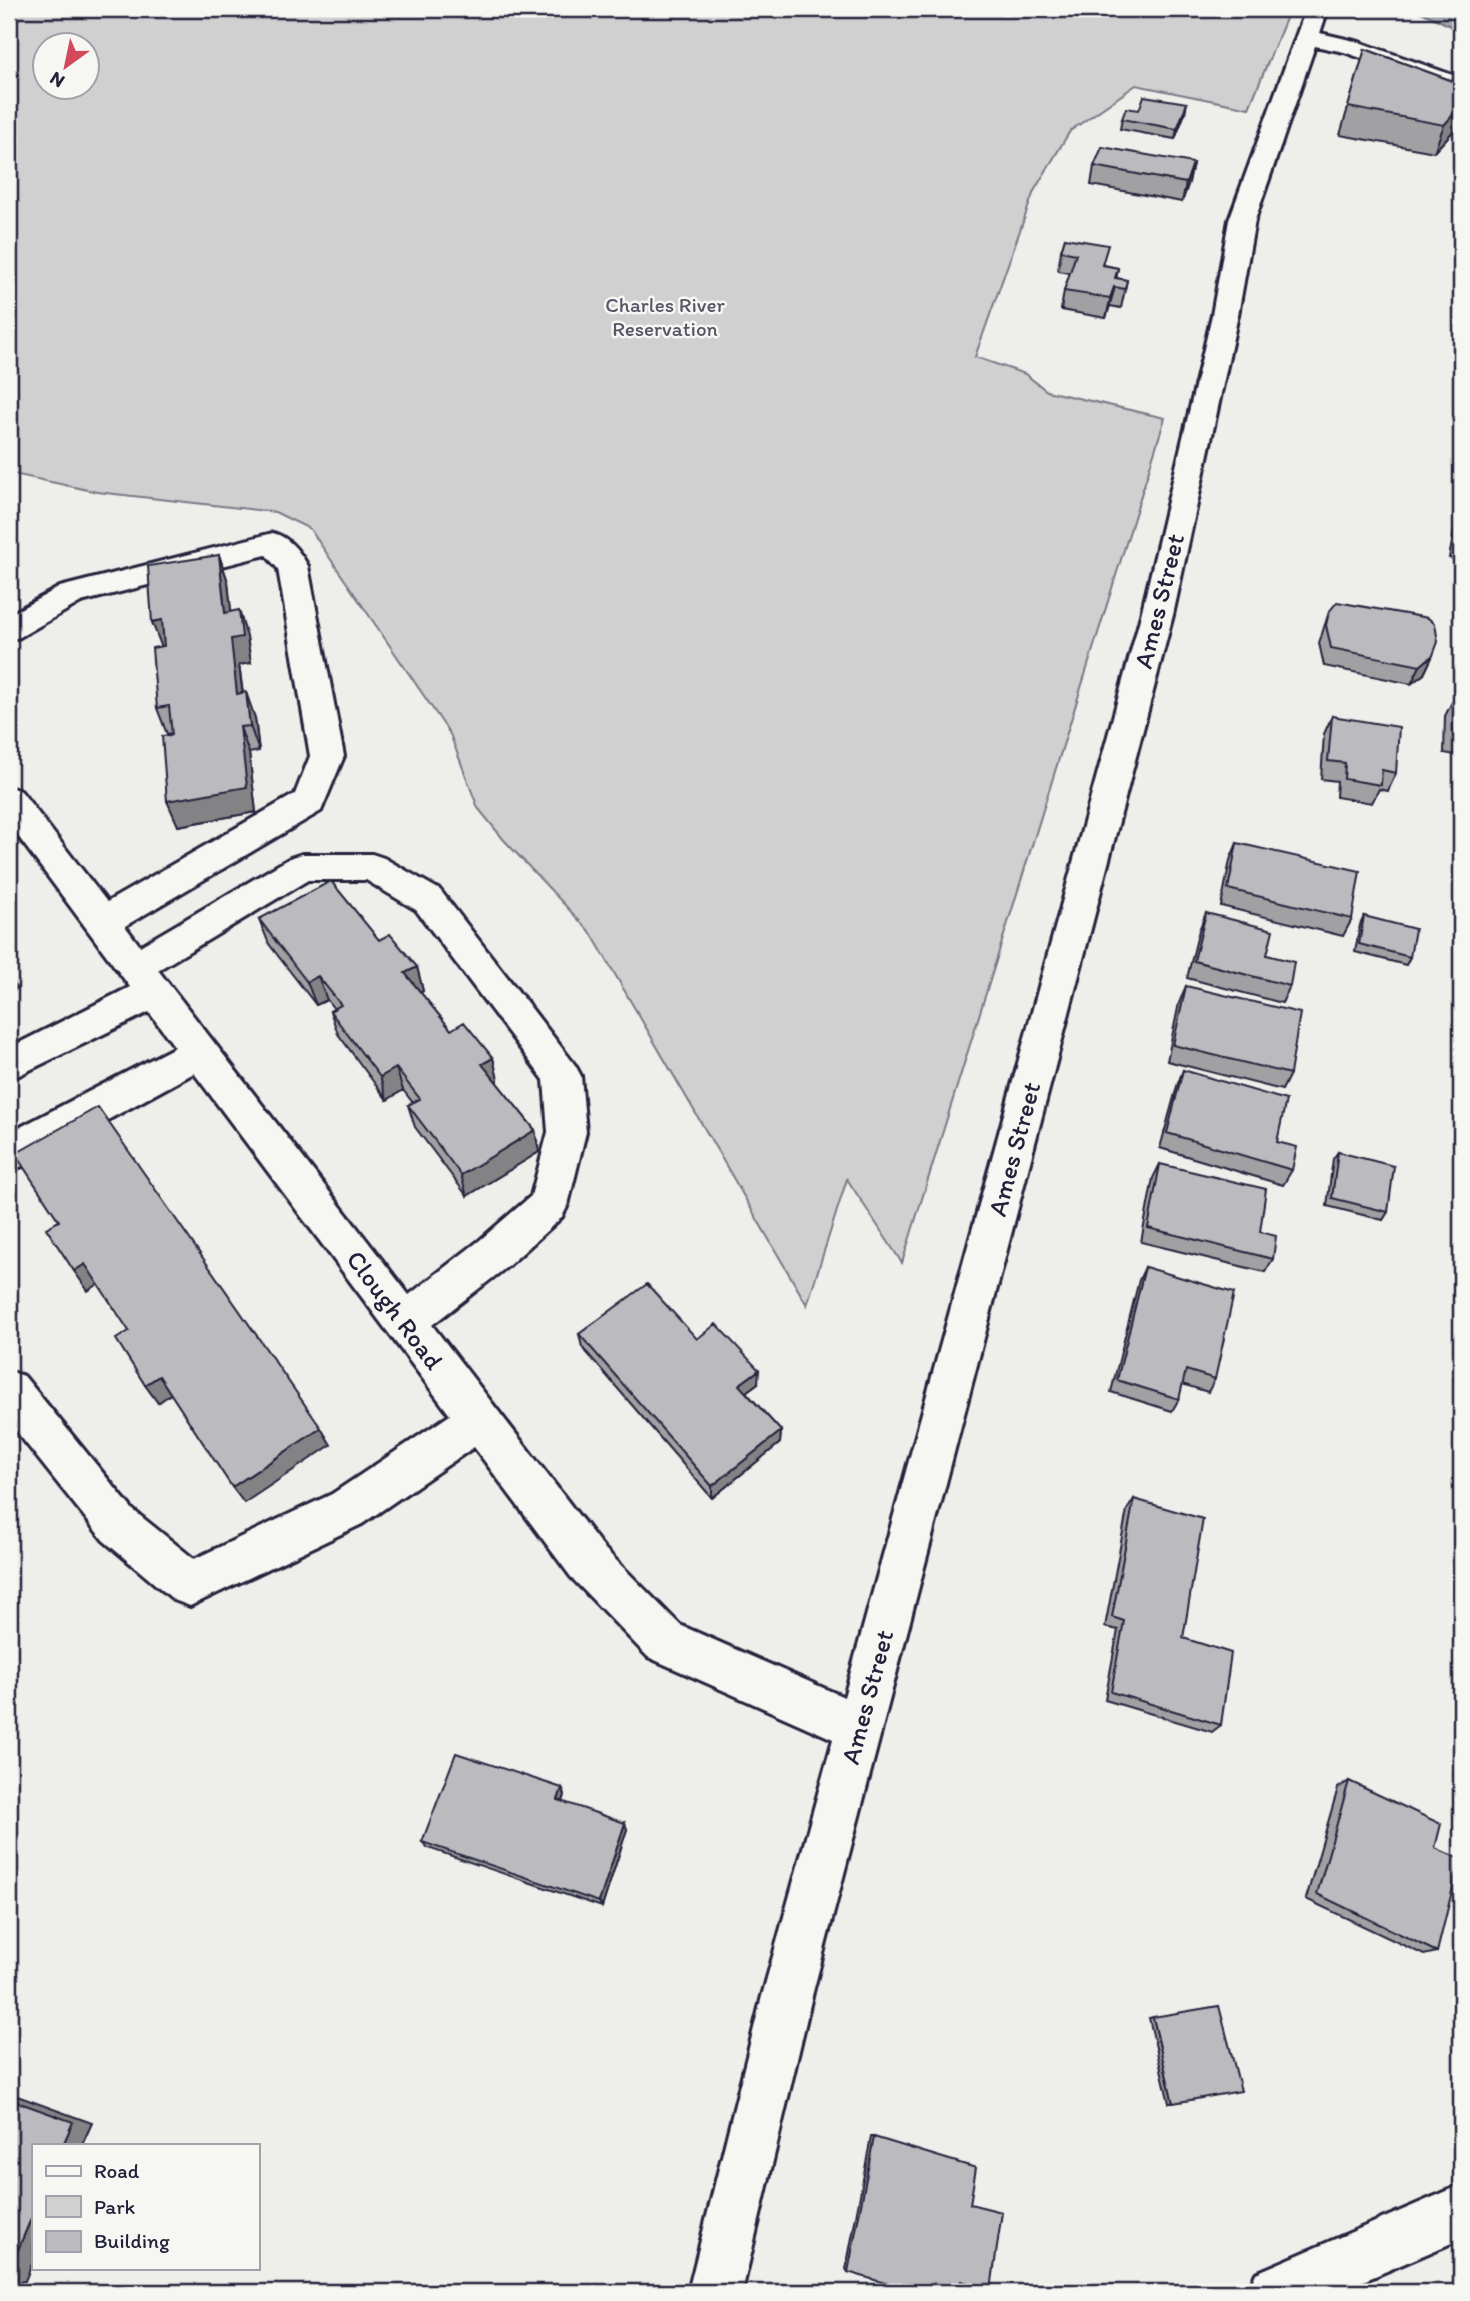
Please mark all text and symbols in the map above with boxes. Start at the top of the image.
north arrow [32,32,102,102]
text: N [45,67,69,93]
park label: Charles River Reservation [605,292,726,341]
street label: Ames Street [1127,530,1191,672]
street label: Ames Street [981,1078,1047,1220]
street label: Clough Road [340,1244,451,1377]
street label: Ames Street [834,1626,900,1768]
legend [32,2144,259,2270]
text: Road [94,2158,140,2183]
text: Park [94,2194,136,2219]
text: Building [94,2228,170,2253]

